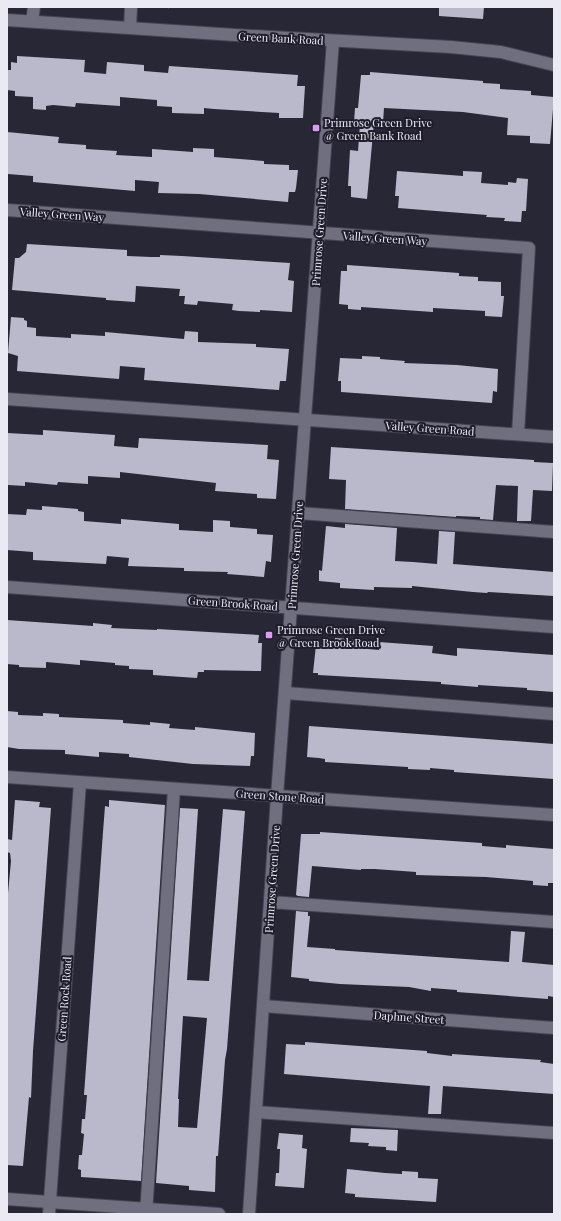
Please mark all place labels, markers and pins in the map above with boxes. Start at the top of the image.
place label: Primrose Green Drive @ Green Bank Road [324,115,432,143]
marker: Primrose Green Drive @ Green Bank Road [311,123,321,133]
place label: Primrose Green Drive @ Green Brook Road [277,622,385,650]
marker: Primrose Green Drive @ Green Brook Road [264,630,274,640]

